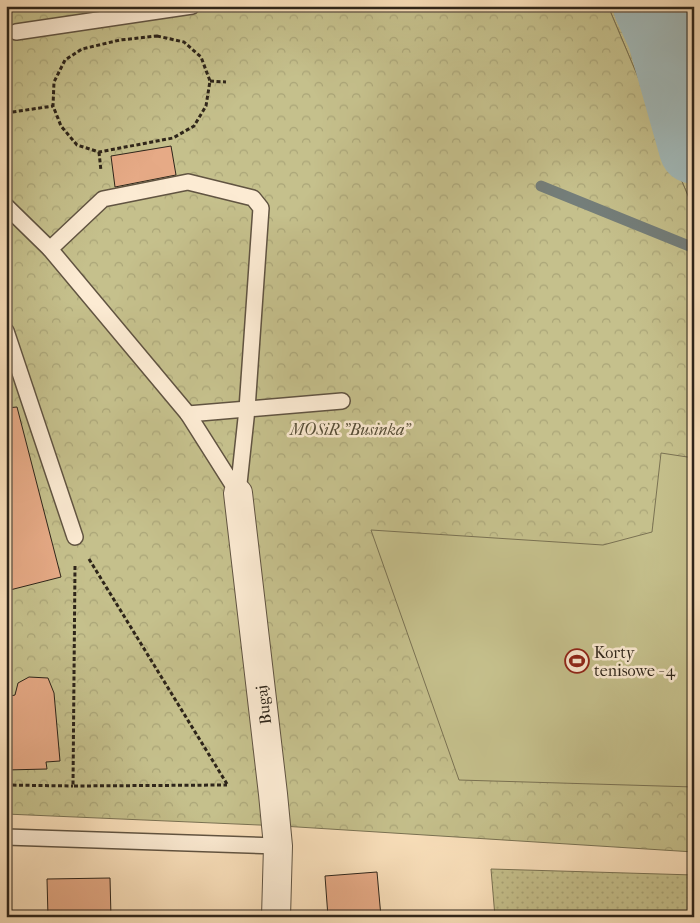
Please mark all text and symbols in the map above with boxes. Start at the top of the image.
park label: MOSiR "Businka" [289,420,412,439]
place label: Korty tenisowe - 4 [594,643,676,680]
sports icon: Korty tenisowe - 4 [564,648,590,674]
street label: Bugaj [252,684,275,726]

